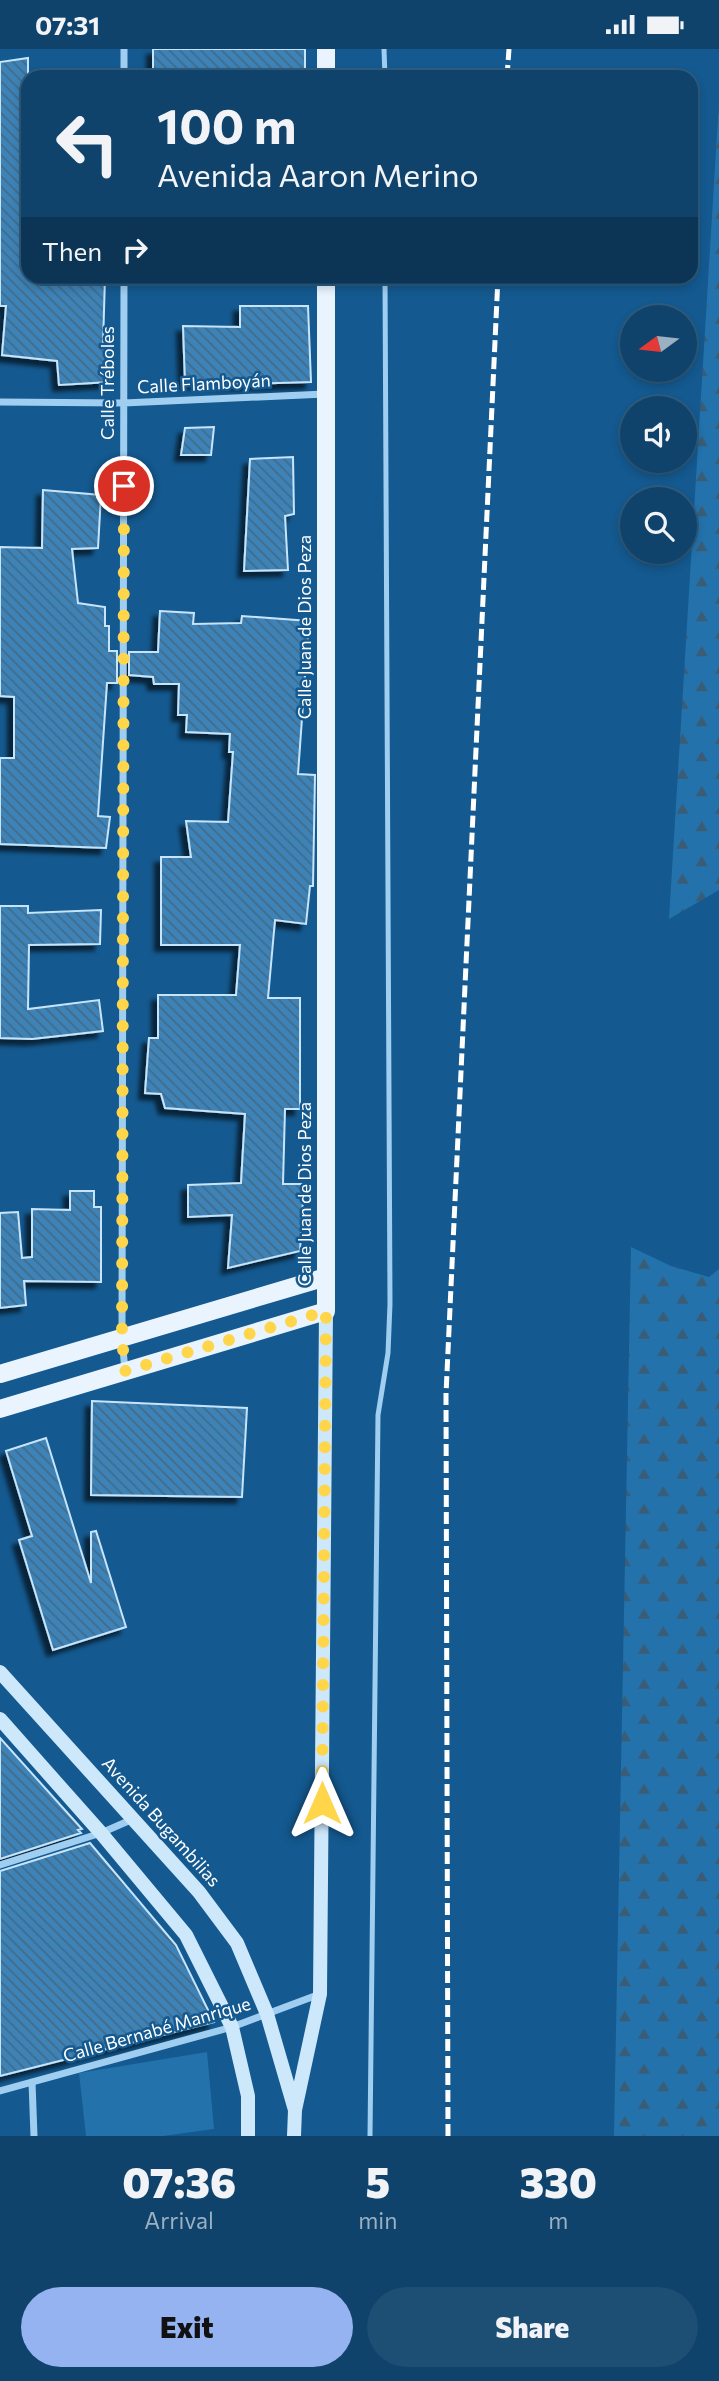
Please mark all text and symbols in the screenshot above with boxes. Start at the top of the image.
text: 07:31 [35,9,100,40]
text: 100 m [157,94,296,154]
icon: left [42,98,133,189]
text: Avenida Aaron Merino [157,154,479,194]
icon: right [116,231,154,269]
text: Then [42,235,102,266]
north arrow [620,305,696,381]
map controls [620,305,697,564]
street label: Calle Tréboles [96,326,118,440]
street label: Calle Flamboyán [137,369,271,397]
button: sound [620,396,697,473]
pin [94,456,154,516]
icon: arrive [105,467,143,505]
button: search [620,487,697,564]
street label: Calle Juan de Dios Peza [293,535,315,719]
street label: Calle Juan de Dios Peza [293,1102,315,1286]
street label: Avenida Bugambilias [98,1752,226,1891]
position arrow [285,1766,359,1840]
street label: Calle Bernabé Manrique [60,1992,253,2066]
text: 07:36 [122,2155,236,2207]
text: 5 [365,2155,390,2207]
text: 330 [519,2155,597,2207]
text: Arrival [144,2206,214,2234]
text: min [358,2206,397,2234]
text: m [548,2206,568,2234]
button: Exit [21,2287,353,2367]
button: Share [367,2287,698,2367]

